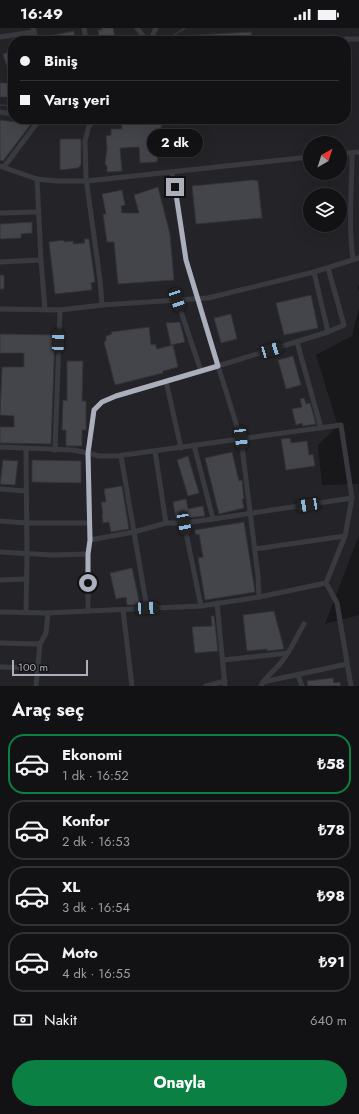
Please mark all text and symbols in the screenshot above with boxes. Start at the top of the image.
text: 16:49 [20,3,63,25]
text: Biniş [44,50,78,72]
text: Varış yeri [44,89,110,111]
callout: 2 dk [147,129,203,157]
text: 2 dk [161,133,189,152]
north arrow [303,136,347,180]
map controls [303,136,347,232]
route end [166,178,184,196]
button: layers [303,188,347,232]
car [167,287,187,313]
car [52,329,64,353]
car [258,341,284,359]
car [234,425,248,451]
car [295,497,321,513]
car [176,510,192,536]
route start [79,574,97,592]
car [135,601,159,615]
scale bar [12,658,88,677]
text: 100 m [18,659,48,675]
text: Araç seç [12,697,84,723]
text: Ekonomi [62,744,122,766]
icon: car [14,746,50,782]
text: ₺58 [317,753,345,775]
text: 1 dk · 16:52 [62,766,129,785]
text: Konfor [62,810,110,832]
icon: car [14,812,50,848]
text: ₺78 [318,819,345,841]
text: 2 dk · 16:53 [62,832,130,851]
text: XL [62,876,80,898]
icon: car [14,878,50,914]
text: ₺98 [317,885,345,907]
text: 3 dk · 16:54 [62,898,130,917]
text: Moto [62,942,98,964]
icon: car [14,944,50,980]
text: ₺91 [319,951,345,973]
text: 4 dk · 16:55 [62,964,130,983]
icon: cash [12,1009,34,1031]
text: Nakit [44,1009,77,1031]
text: 640 m [310,1011,347,1030]
button: Onayla [12,1060,347,1106]

